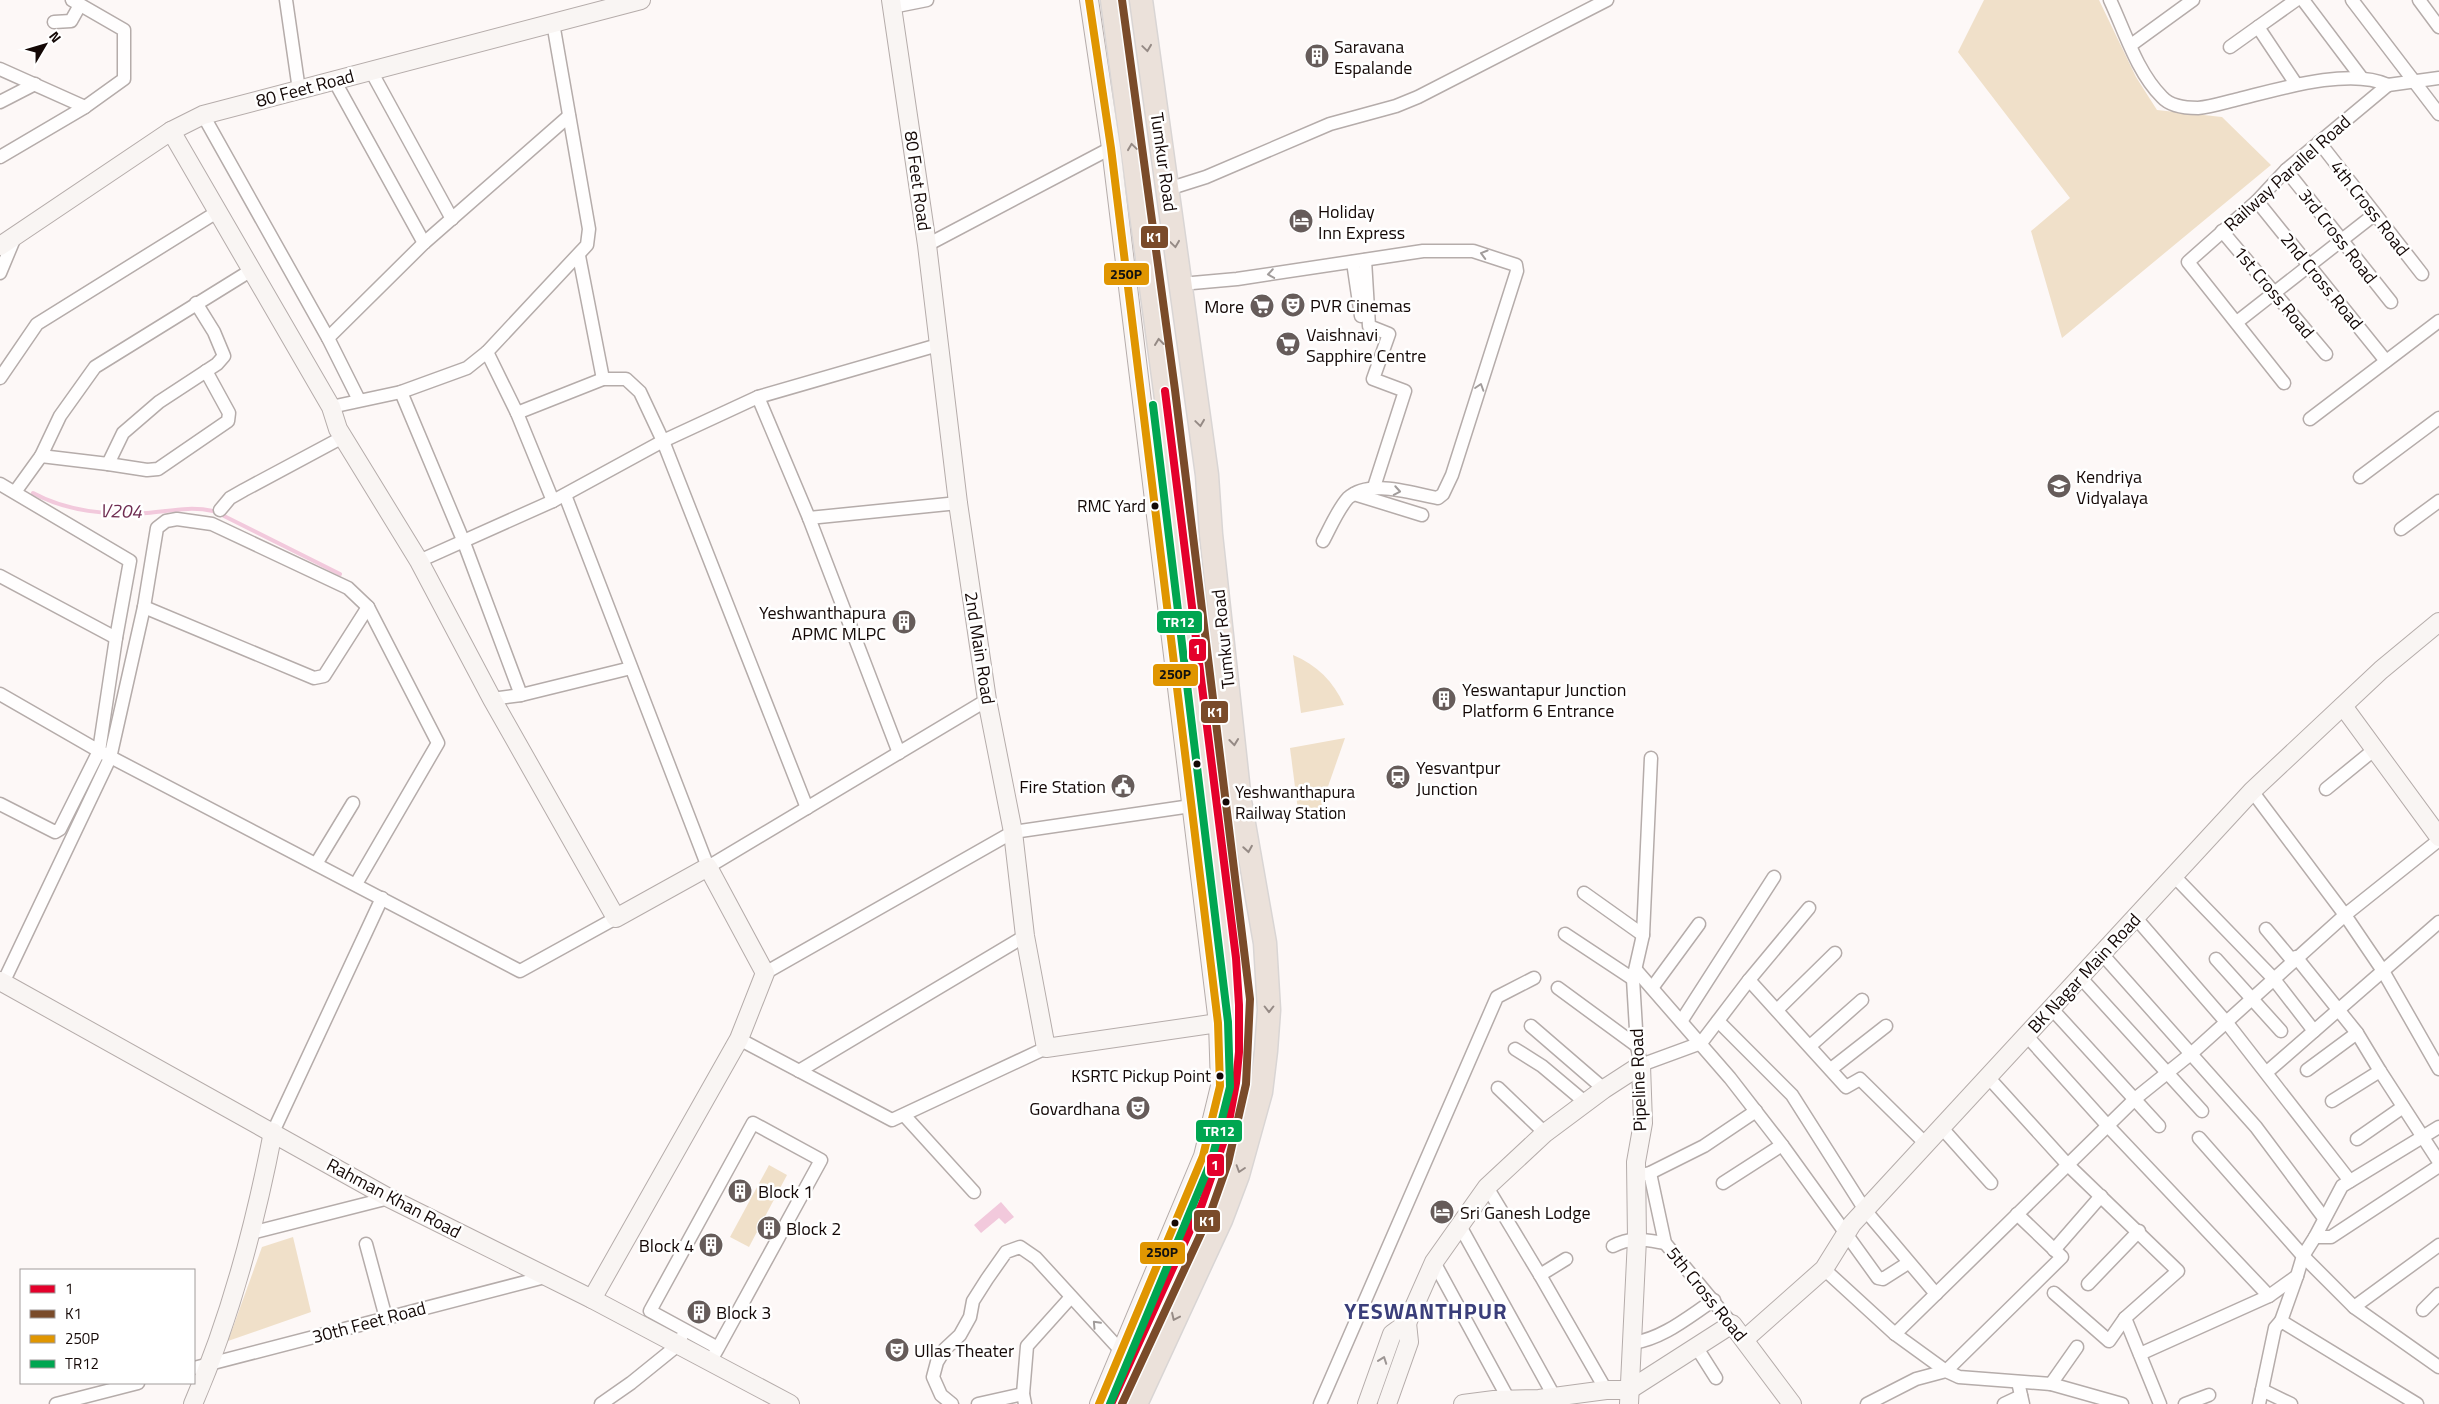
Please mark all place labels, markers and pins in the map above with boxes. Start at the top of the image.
place label: Saravana Espalande [1334,33,1412,81]
building icon: Saravana Espalande [1304,43,1330,69]
place label: Holiday Inn Express [1318,198,1405,246]
hotel icon: Holiday Inn Express [1288,208,1314,234]
theatre icon: PVR Cinemas [1280,292,1306,318]
place label: PVR Cinemas [1310,292,1411,319]
place label: More [1204,293,1244,320]
supermarket icon: More [1249,293,1275,319]
place label: Vaishnavi Sapphire Centre [1306,321,1426,369]
supermarket icon: Vaishnavi Sapphire Centre [1275,331,1301,357]
place label: Kendriya Vidyalaya [2076,463,2148,511]
school or university icon: Kendriya Vidyalaya [2046,473,2072,499]
place label: RMC Yard [1077,493,1146,519]
marker: RMC Yard [1150,501,1160,511]
place label: Yeshwanthapura APMC MLPC [759,599,886,647]
building icon: Yeshwanthapura APMC MLPC [891,609,917,635]
place label: Yeswantapur Junction Platform 6 Entrance [1462,676,1626,724]
building icon: Yeswantapur Junction Platform 6 Entrance [1431,686,1457,712]
place label: Yesvantpur Junction [1416,754,1501,802]
unlabelled marker [1192,759,1202,769]
station icon: Yesvantpur Junction [1385,764,1411,790]
place label: Fire Station [1019,773,1106,800]
public building icon: Fire Station [1110,773,1136,799]
place label: Yeshwanthapura Railway Station [1235,779,1355,826]
marker: Yeshwanthapura Railway Station [1221,797,1231,807]
place label: KSRTC Pickup Point [1071,1063,1211,1089]
marker: KSRTC Pickup Point [1215,1071,1225,1081]
place label: Govardhana [1029,1095,1120,1122]
theatre icon: Govardhana [1125,1095,1151,1121]
building icon: Block 1 [727,1178,753,1204]
place label: Block 1 [758,1178,813,1205]
hotel icon: Sri Ganesh Lodge [1429,1199,1455,1225]
place label: Sri Ganesh Lodge [1460,1199,1591,1226]
building icon: Block 2 [756,1215,782,1241]
place label: Block 2 [786,1215,841,1242]
unlabelled marker [1170,1218,1180,1228]
place label: Block 4 [639,1232,694,1259]
building icon: Block 4 [698,1232,724,1258]
building icon: Block 3 [686,1299,712,1325]
place label: Block 3 [716,1299,771,1326]
theatre icon: Ullas Theater [884,1337,910,1363]
place label: Ullas Theater [914,1337,1014,1364]

